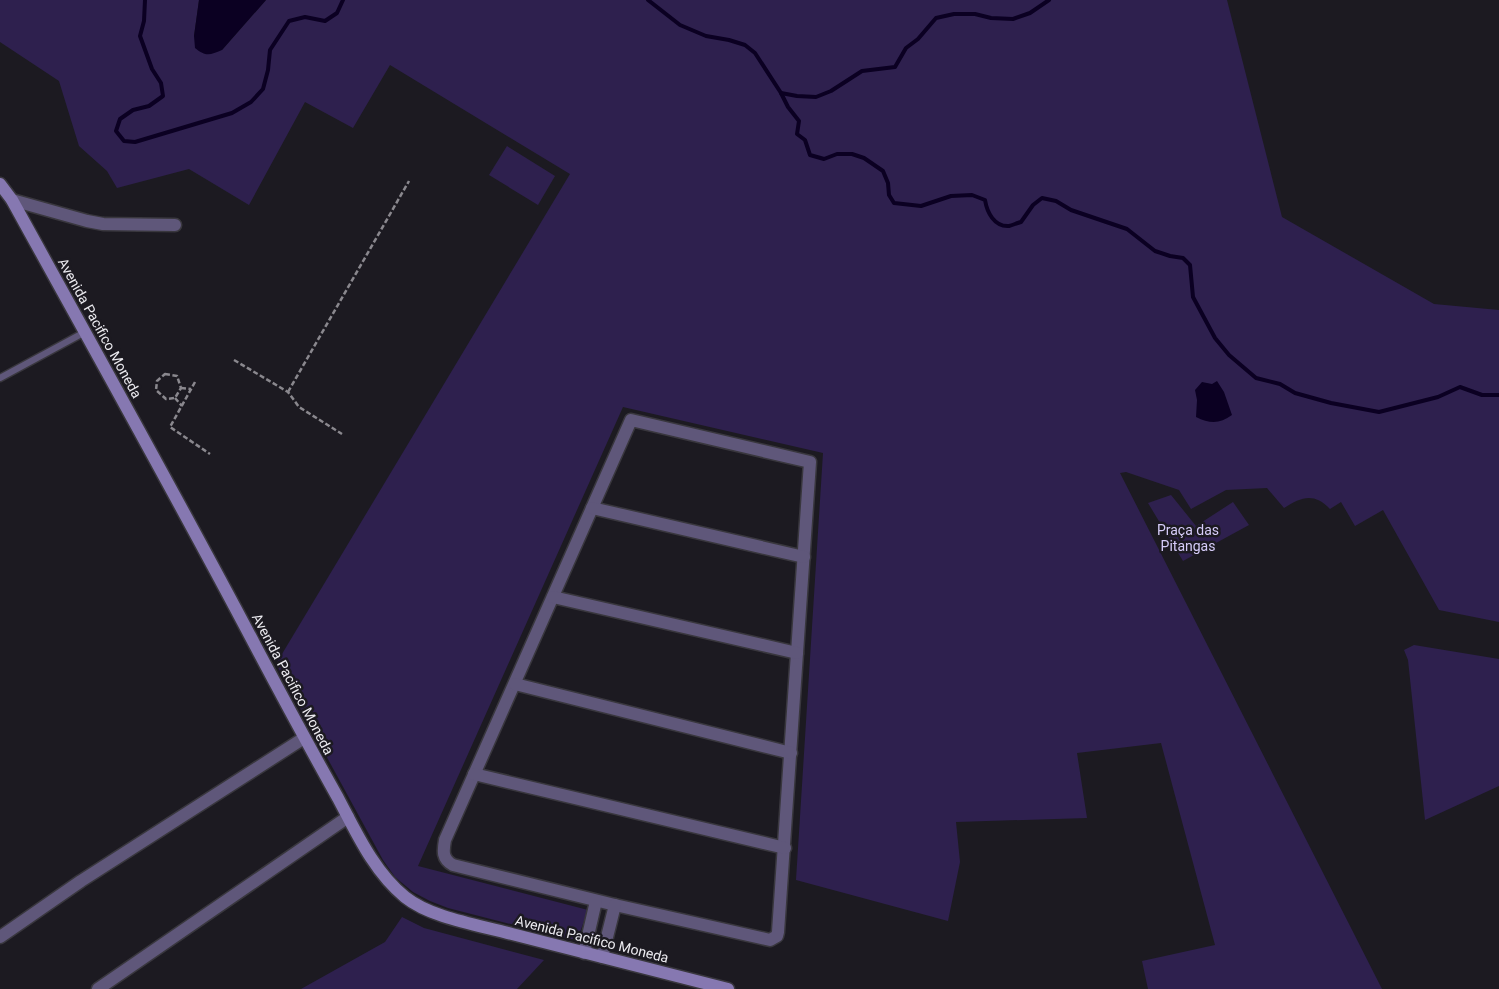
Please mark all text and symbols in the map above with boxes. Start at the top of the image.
street label: Avenida Pacifico Moneda [55,255,145,401]
park label: Praça das Pitangas [1157,522,1219,554]
street label: Avenida Pacifico Moneda [249,611,337,757]
street label: Avenida Pacifico Moneda [514,912,670,966]

